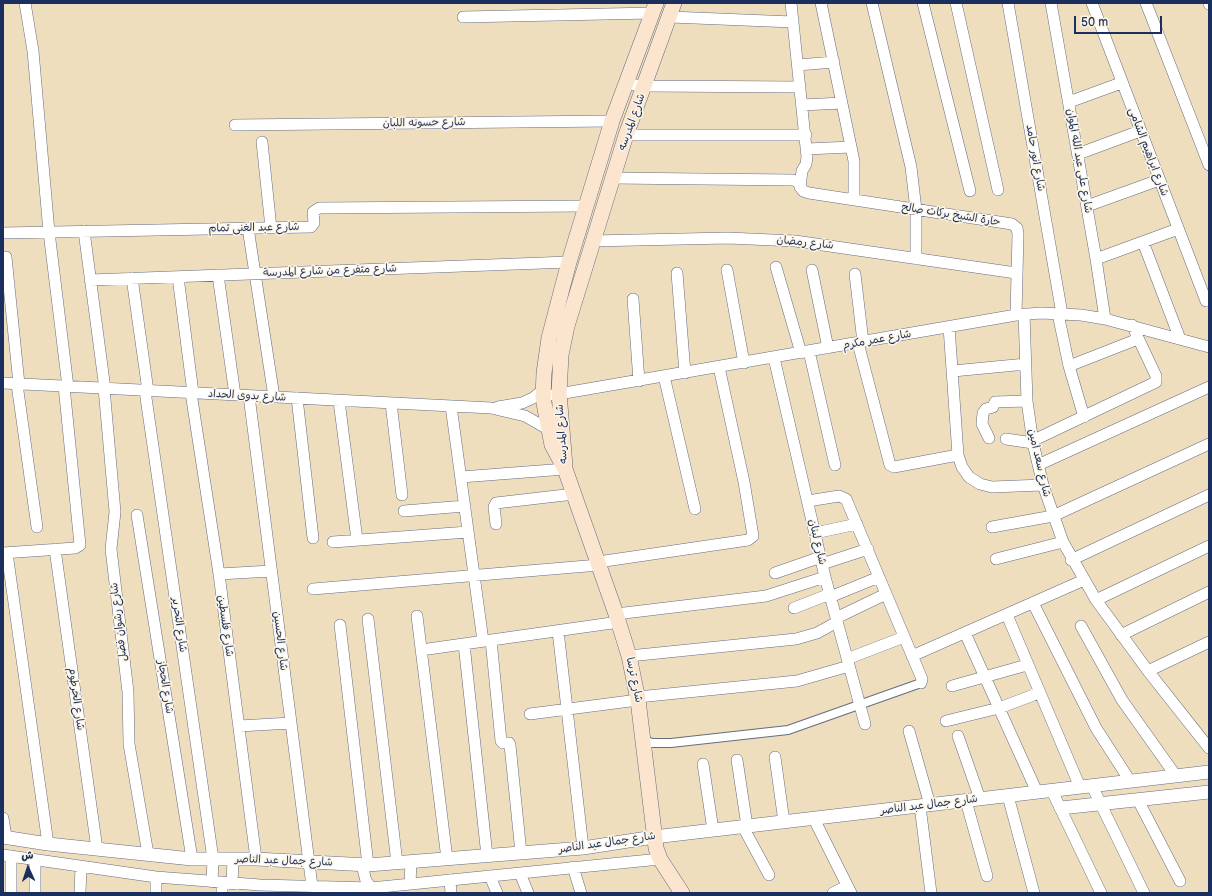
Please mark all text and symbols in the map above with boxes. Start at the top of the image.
scale bar [1076,8,1164,34]
text: 50 m [1081,15,1108,30]
street label: شارع المدرسه [616,92,648,152]
street label: شارع ابراهيم الشامى [1125,106,1171,198]
street label: شارع على عبد الله الموان [1063,108,1095,214]
street label: شارع حسونه اللبان [383,116,465,130]
street label: شارع انور حامد [1023,124,1047,192]
street label: حارة الشيخ بركات صالح [901,201,1001,229]
street label: شارع عبد الغنى تمام [208,221,300,235]
street label: شارع رمضان [776,233,834,253]
street label: شارع متفرع من شارع المدرسة [263,262,397,280]
street label: شارع عمر مكرم [842,327,912,353]
street label: شارع بدوى الحداد [208,387,286,405]
street label: شارع المدرسه [553,404,571,464]
street label: شارع سعد امين [1025,428,1053,498]
street label: شارع لبنان [805,518,829,566]
street label: شارع رشوان فضل [108,582,130,662]
street label: شارع فلسطين [214,594,236,658]
street label: شارع التحرير [169,597,189,653]
street label: شارع الحسين [270,611,290,671]
street label: شارع ترسا [623,656,645,704]
street label: شارع الحجاز [154,659,176,715]
street label: شارع الخرطوم [65,667,87,731]
street label: شارع جمال عبد الناصر [880,792,978,818]
street label: شارع جمال عبد الناصر [558,830,656,856]
north arrow [8,848,48,888]
text: ش [21,849,34,862]
street label: شارع جمال عبد الناصر [235,853,333,869]

